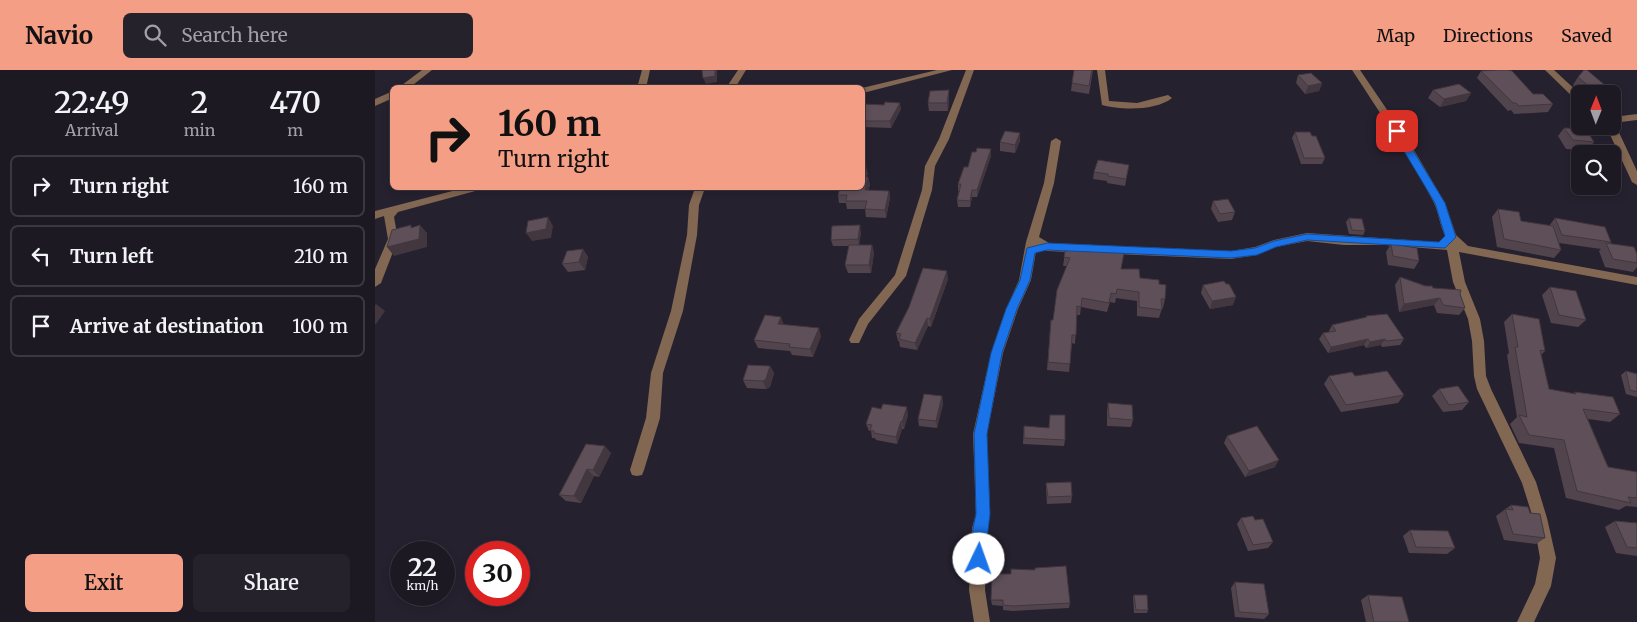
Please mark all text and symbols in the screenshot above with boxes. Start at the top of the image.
search box [123,13,473,58]
text: Navio [25,20,93,51]
icon: search [141,21,169,49]
text: Search here [181,23,288,47]
text: Map [1377,24,1415,47]
text: Directions [1443,24,1533,47]
text: Saved [1561,24,1612,47]
text: 22:49 [54,83,130,121]
text: 2 [191,83,208,121]
text: 470 [269,83,321,121]
north arrow [1571,85,1621,135]
map controls [1571,85,1621,195]
text: 160 m [498,102,601,146]
icon: right [415,105,480,170]
pin [1376,110,1418,152]
icon: arrive [1383,117,1411,145]
text: Arrival [65,120,119,140]
text: min [184,120,215,140]
text: m [287,120,303,140]
text: Turn right [498,145,609,173]
button: search [1571,145,1621,195]
icon: right [27,172,55,200]
text: Turn right [70,174,169,198]
text: 160 m [293,174,348,198]
icon: left [27,242,55,270]
text: Turn left [70,244,154,268]
text: 210 m [294,244,348,268]
icon: arrive [27,312,55,340]
text: Arrive at destination [70,314,264,338]
text: 100 m [292,314,348,338]
position arrow [952,532,1004,584]
speed limit sign: 30 [465,541,530,606]
text: 22 [408,551,437,583]
button: Exit [25,554,183,612]
button: Share [193,554,350,612]
text: km/h [407,578,438,593]

